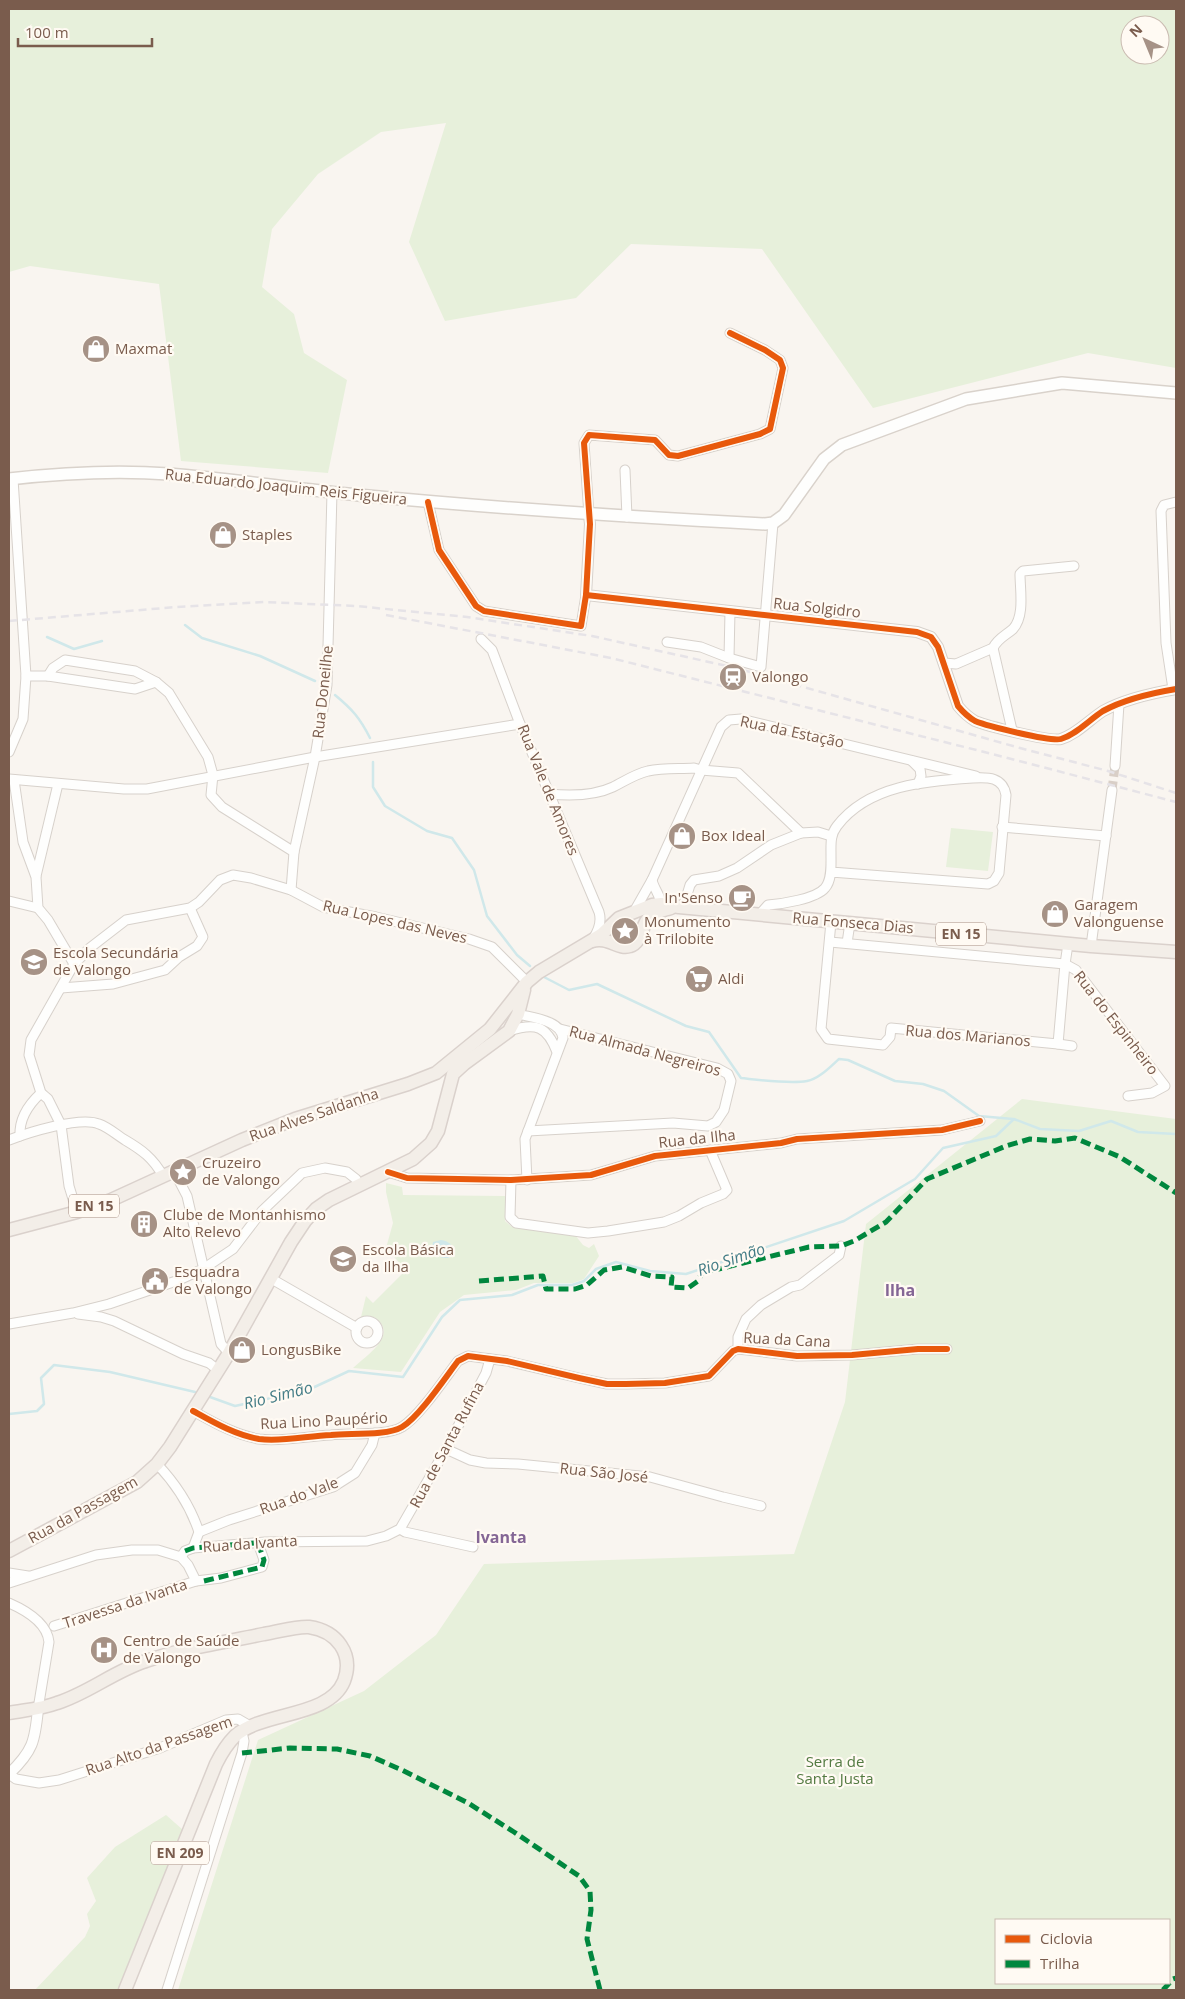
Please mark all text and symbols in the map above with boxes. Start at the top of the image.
scale bar [18,15,151,47]
north arrow [1120,15,1170,65]
text: N [1125,19,1146,41]
text: 100 m [25,22,69,42]
shop icon: Maxmat [81,334,111,364]
place label: Maxmat [115,338,172,358]
street label: Rua Eduardo Joaquim Reis Figueira [164,463,408,509]
shop icon: Staples [208,520,238,550]
place label: Staples [242,524,292,544]
street label: Rua Solgidro [772,592,862,622]
street label: Rua Doneilhe [307,644,337,739]
station icon: Valongo [718,662,748,692]
place label: Valongo [752,666,808,686]
street label: Rua da Estação [738,710,846,752]
street label: Rua Vale de Amores [513,721,584,858]
shop icon: Box Ideal [667,821,697,851]
place label: Box Ideal [701,825,765,845]
cafe icon: In'Senso [727,883,757,913]
place label: In'Senso [664,887,723,907]
place label: Garagem Valonguense [1074,894,1164,931]
street label: Rua Lopes das Neves [321,895,469,947]
shop icon: Garagem Valonguense [1040,899,1070,929]
street label: Rua Fonseca Dias [792,907,915,937]
place label: Monumento à Trilobite [644,911,731,948]
place icon: Monumento à Trilobite [610,916,640,946]
road number: EN 15 [936,922,986,946]
place label: Escola Secundária de Valongo [53,942,179,979]
school or university icon: Escola Secundária de Valongo [19,947,49,977]
supermarket icon: Aldi [684,964,714,994]
street label: Rua do Espinheiro [1070,966,1164,1079]
place label: Aldi [718,968,744,988]
street label: Rua Almada Negreiros [567,1020,723,1080]
street label: Rua dos Marianos [905,1020,1031,1050]
street label: Rua Alves Saldanha [246,1083,381,1146]
street label: Rua da Ilha [657,1124,737,1152]
place label: Cruzeiro de Valongo [202,1152,280,1189]
place icon: Cruzeiro de Valongo [168,1157,198,1187]
road number: EN 15 [69,1194,119,1218]
place label: Clube de Montanhismo Alto Relevo [163,1204,326,1241]
building icon: Clube de Montanhismo Alto Relevo [129,1209,159,1239]
water label: Rio Simão [694,1237,768,1281]
place label: Escola Básica da Ilha [362,1239,454,1276]
school or university icon: Escola Básica da Ilha [328,1244,358,1274]
place label: Esquadra de Valongo [174,1261,252,1298]
public building icon: Esquadra de Valongo [140,1266,170,1296]
district label: Ilha [885,1279,915,1301]
street label: Rua da Cana [743,1327,831,1351]
shop icon: LongusBike [227,1335,257,1365]
place label: LongusBike [261,1339,341,1359]
water label: Rio Simão [241,1376,315,1414]
street label: Rua de Santa Rufina [404,1378,488,1511]
street label: Rua Lino Paupério [260,1407,388,1433]
street label: Rua São José [559,1457,649,1487]
street label: Rua da Passagem [24,1471,141,1548]
street label: Rua do Vale [257,1472,341,1519]
district label: Ivanta [475,1526,527,1548]
street label: Rua da Ivanta [202,1530,298,1556]
street label: Travessa da Ivanta [60,1574,189,1633]
place label: Centro de Saúde de Valongo [123,1630,239,1667]
hospital icon: Centro de Saúde de Valongo [89,1635,119,1665]
street label: Rua Alto da Passagem [83,1711,235,1780]
park label: Serra de Santa Justa [796,1751,874,1788]
road number: EN 209 [151,1842,209,1865]
legend [995,1919,1170,1984]
text: Ciclovia [1040,1928,1093,1948]
text: Trilha [1040,1953,1080,1973]

